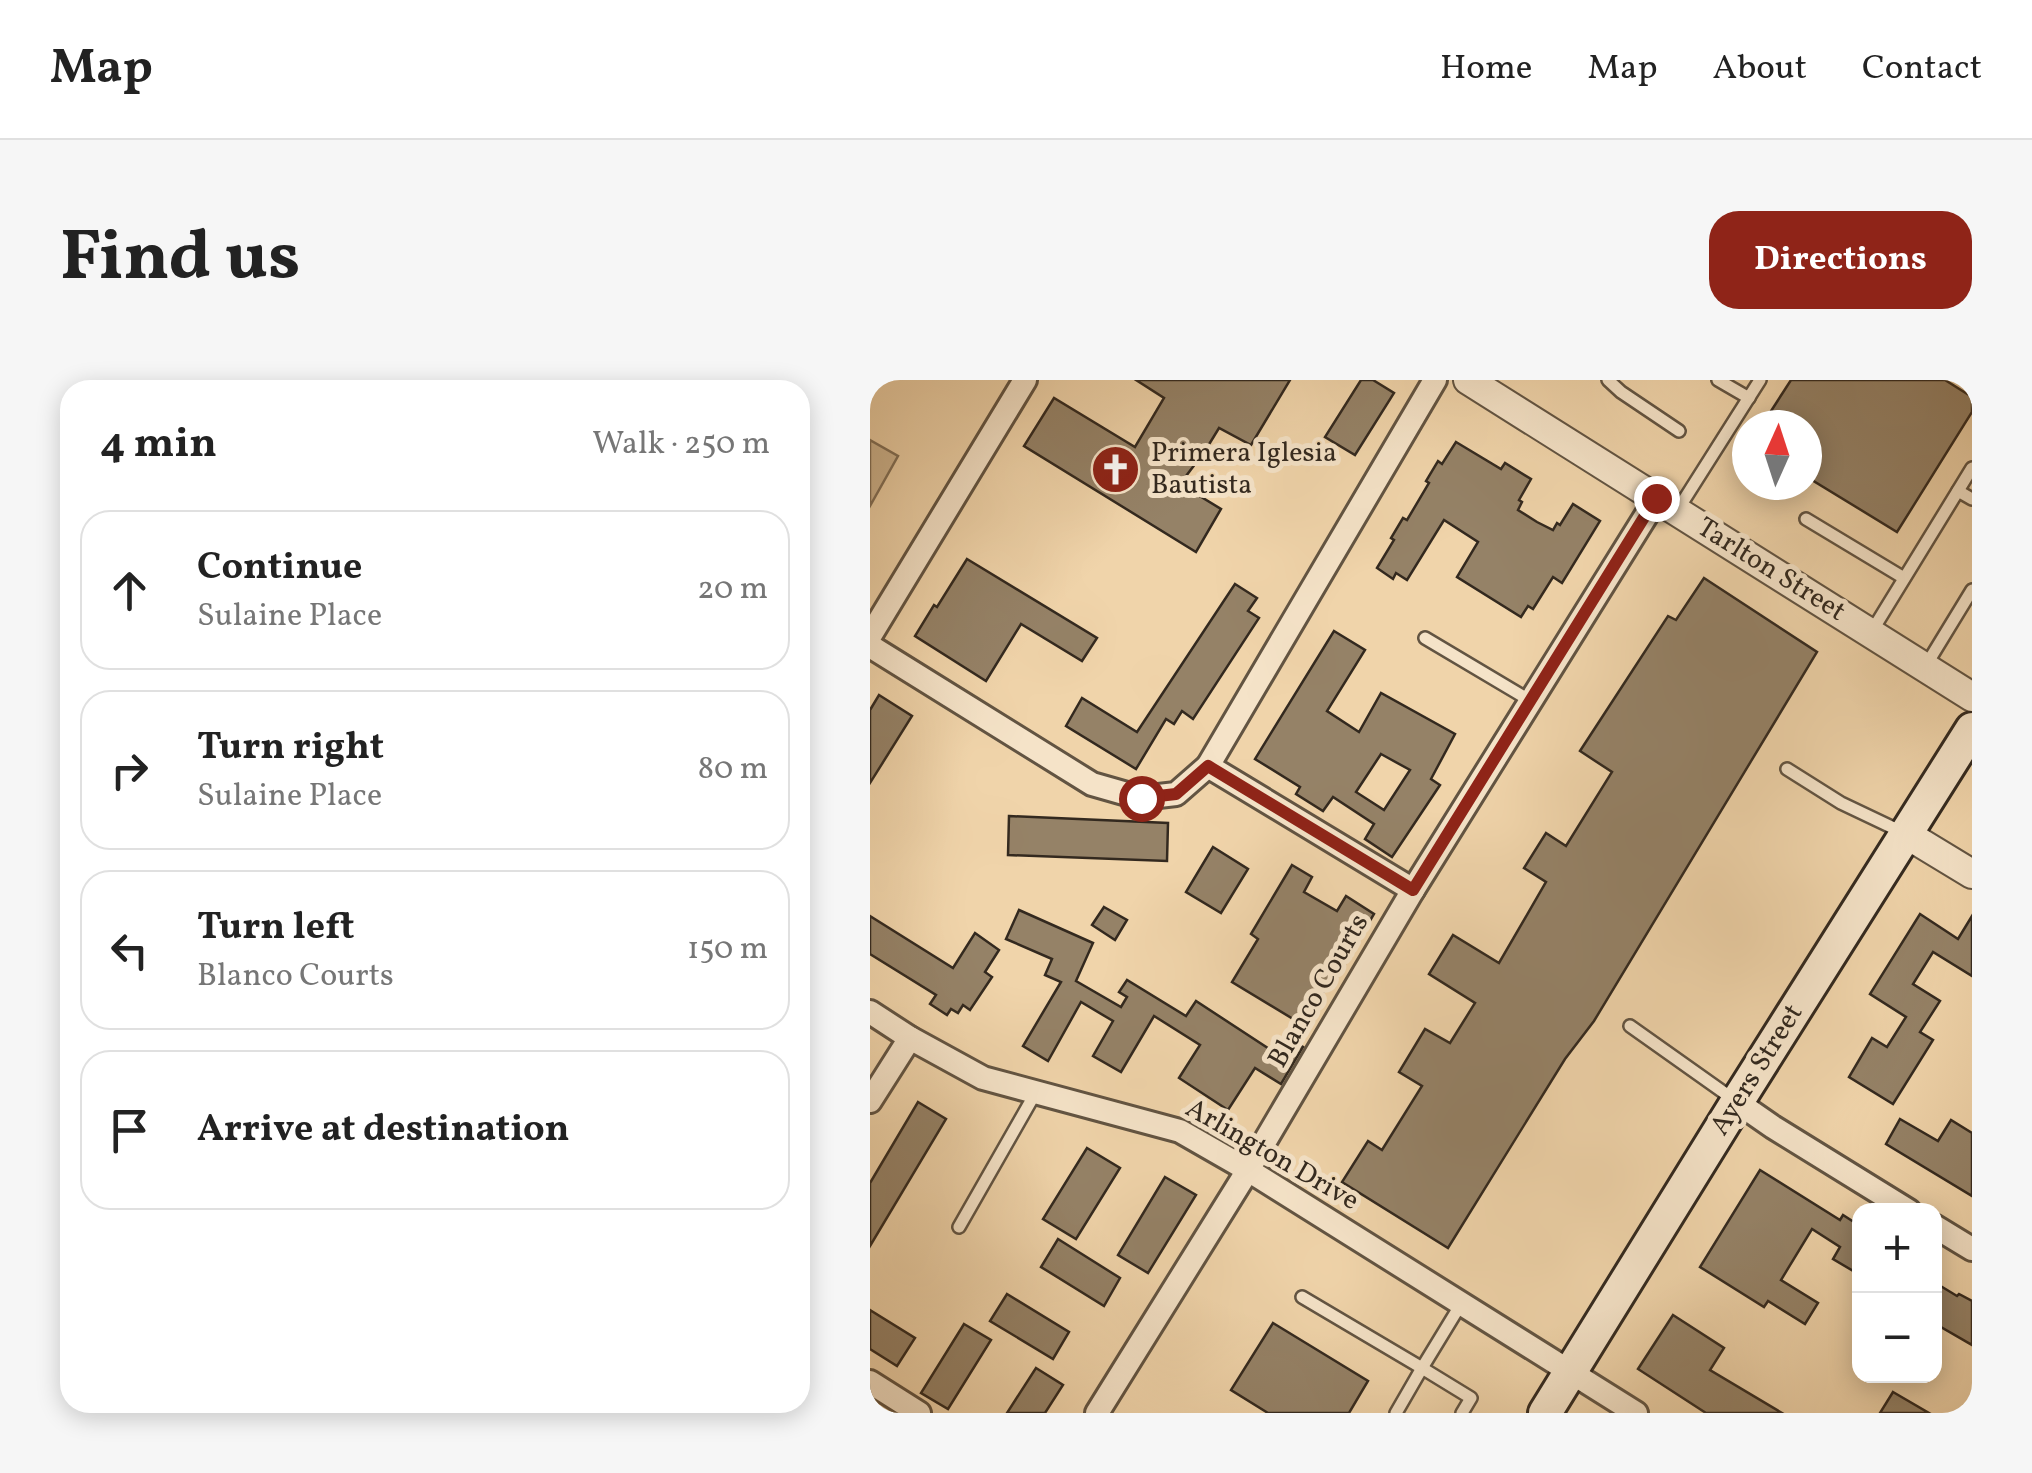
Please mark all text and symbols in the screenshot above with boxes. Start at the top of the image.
text: Map [50,36,153,103]
text: Home [1440,45,1532,93]
text: Map [1587,45,1658,93]
text: About [1713,45,1807,93]
text: Contact [1862,45,1982,93]
text: Find us [60,211,300,309]
button: Directions [1709,211,1972,309]
north arrow [1732,410,1822,500]
text: 4 min [100,416,217,475]
text: Walk · 250 m [592,423,770,467]
place label: Primera Iglesia Bautista [1151,434,1337,505]
church icon: Primera Iglesia Bautista [1090,443,1142,495]
route end [1634,476,1680,522]
street label: Tarlton Street [1689,509,1853,631]
text: Continue [197,542,362,595]
icon: ahead [102,563,157,618]
text: 20 m [697,568,768,612]
text: Sulaine Place [197,595,382,639]
text: Turn right [197,722,384,775]
icon: right [102,743,157,798]
text: 80 m [698,748,768,792]
text: Sulaine Place [197,775,382,819]
route start [1119,776,1165,822]
text: Turn left [197,902,354,955]
street label: Blanco Courts [1259,907,1379,1075]
icon: left [102,923,157,978]
text: 150 m [687,928,768,972]
text: Blanco Courts [197,955,394,999]
street label: Ayers Street [1701,997,1813,1143]
street label: Arlington Drive [1178,1090,1366,1220]
icon: arrive [102,1103,157,1158]
text: Arrive at destination [197,1104,570,1157]
map controls [1852,1203,1942,1383]
button: + [1852,1203,1942,1293]
button: − [1852,1293,1942,1383]

